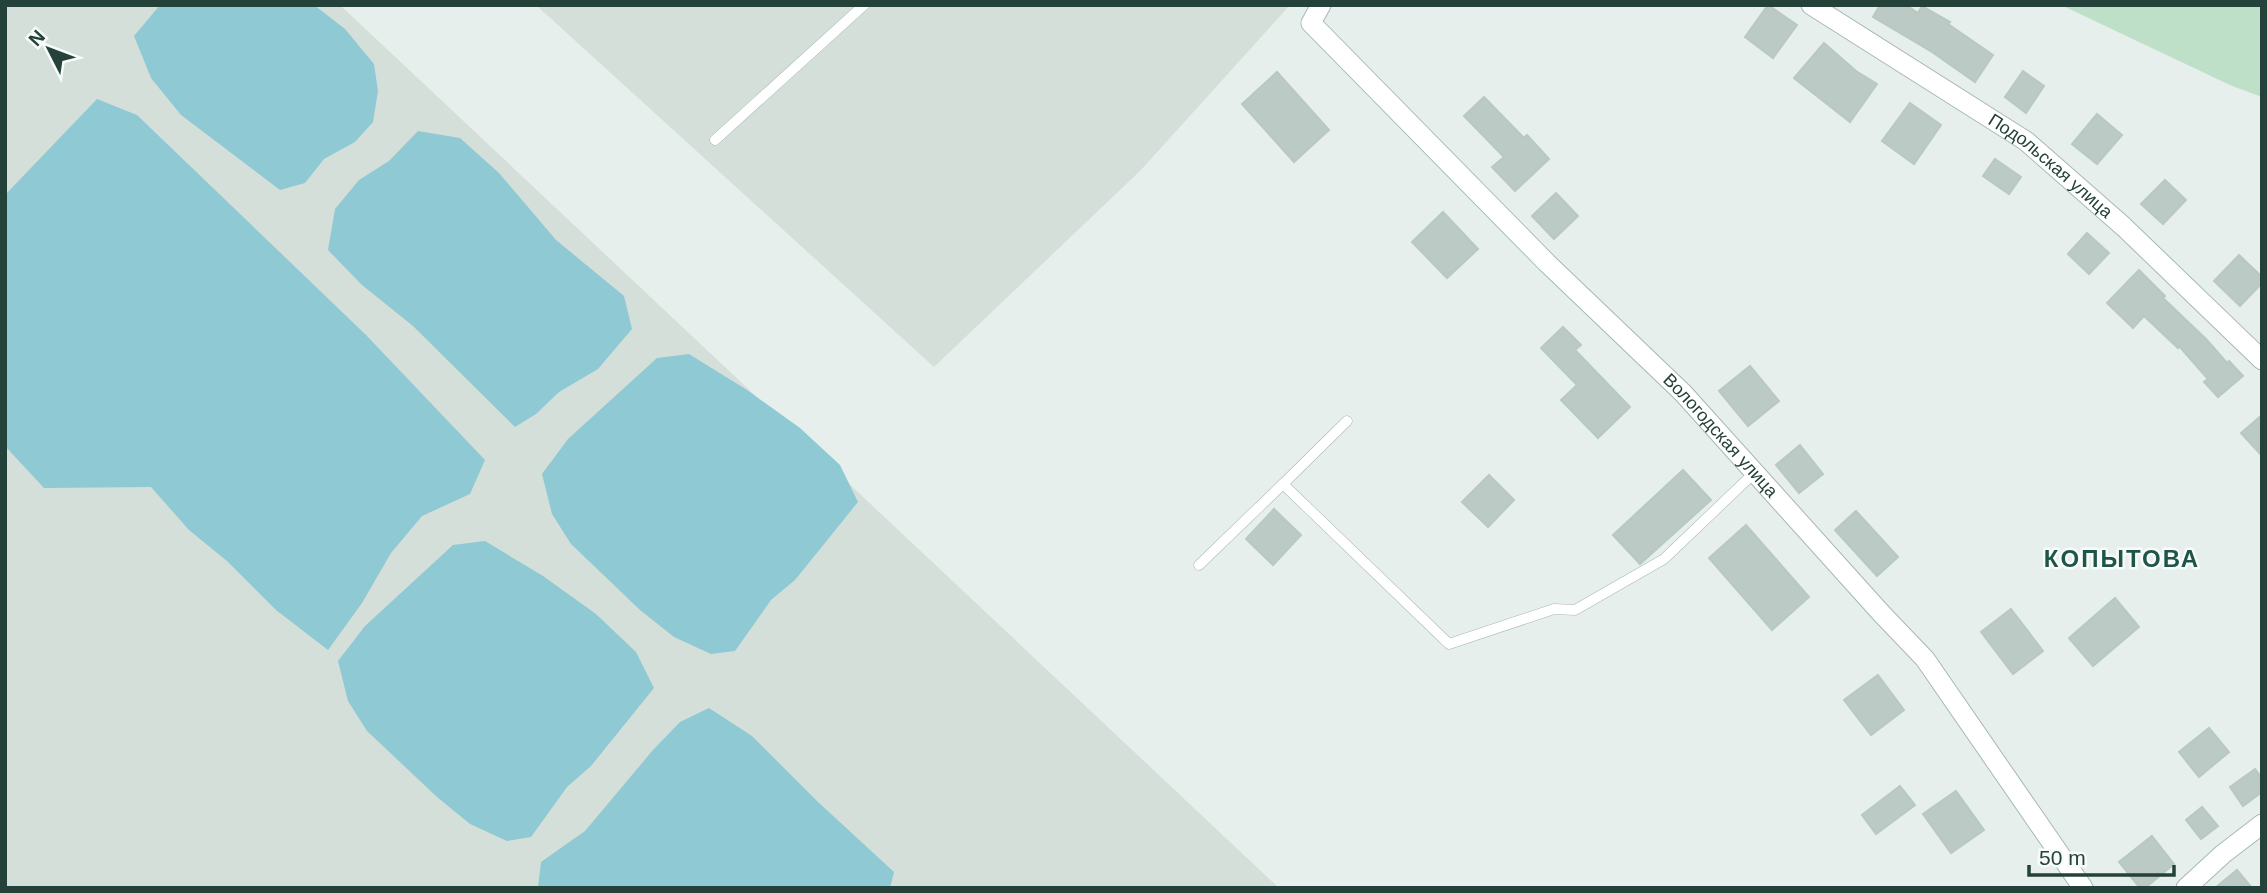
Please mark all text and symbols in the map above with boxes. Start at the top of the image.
north arrow [14,14,84,84]
text: N [24,26,49,50]
street label: Подольская улица [1985,110,2117,223]
street label: Вологодская улица [1659,370,1783,502]
district label: КОПЫТОВА [2044,545,2200,572]
scale bar [2029,834,2174,878]
text: 50 m [2039,846,2086,869]

